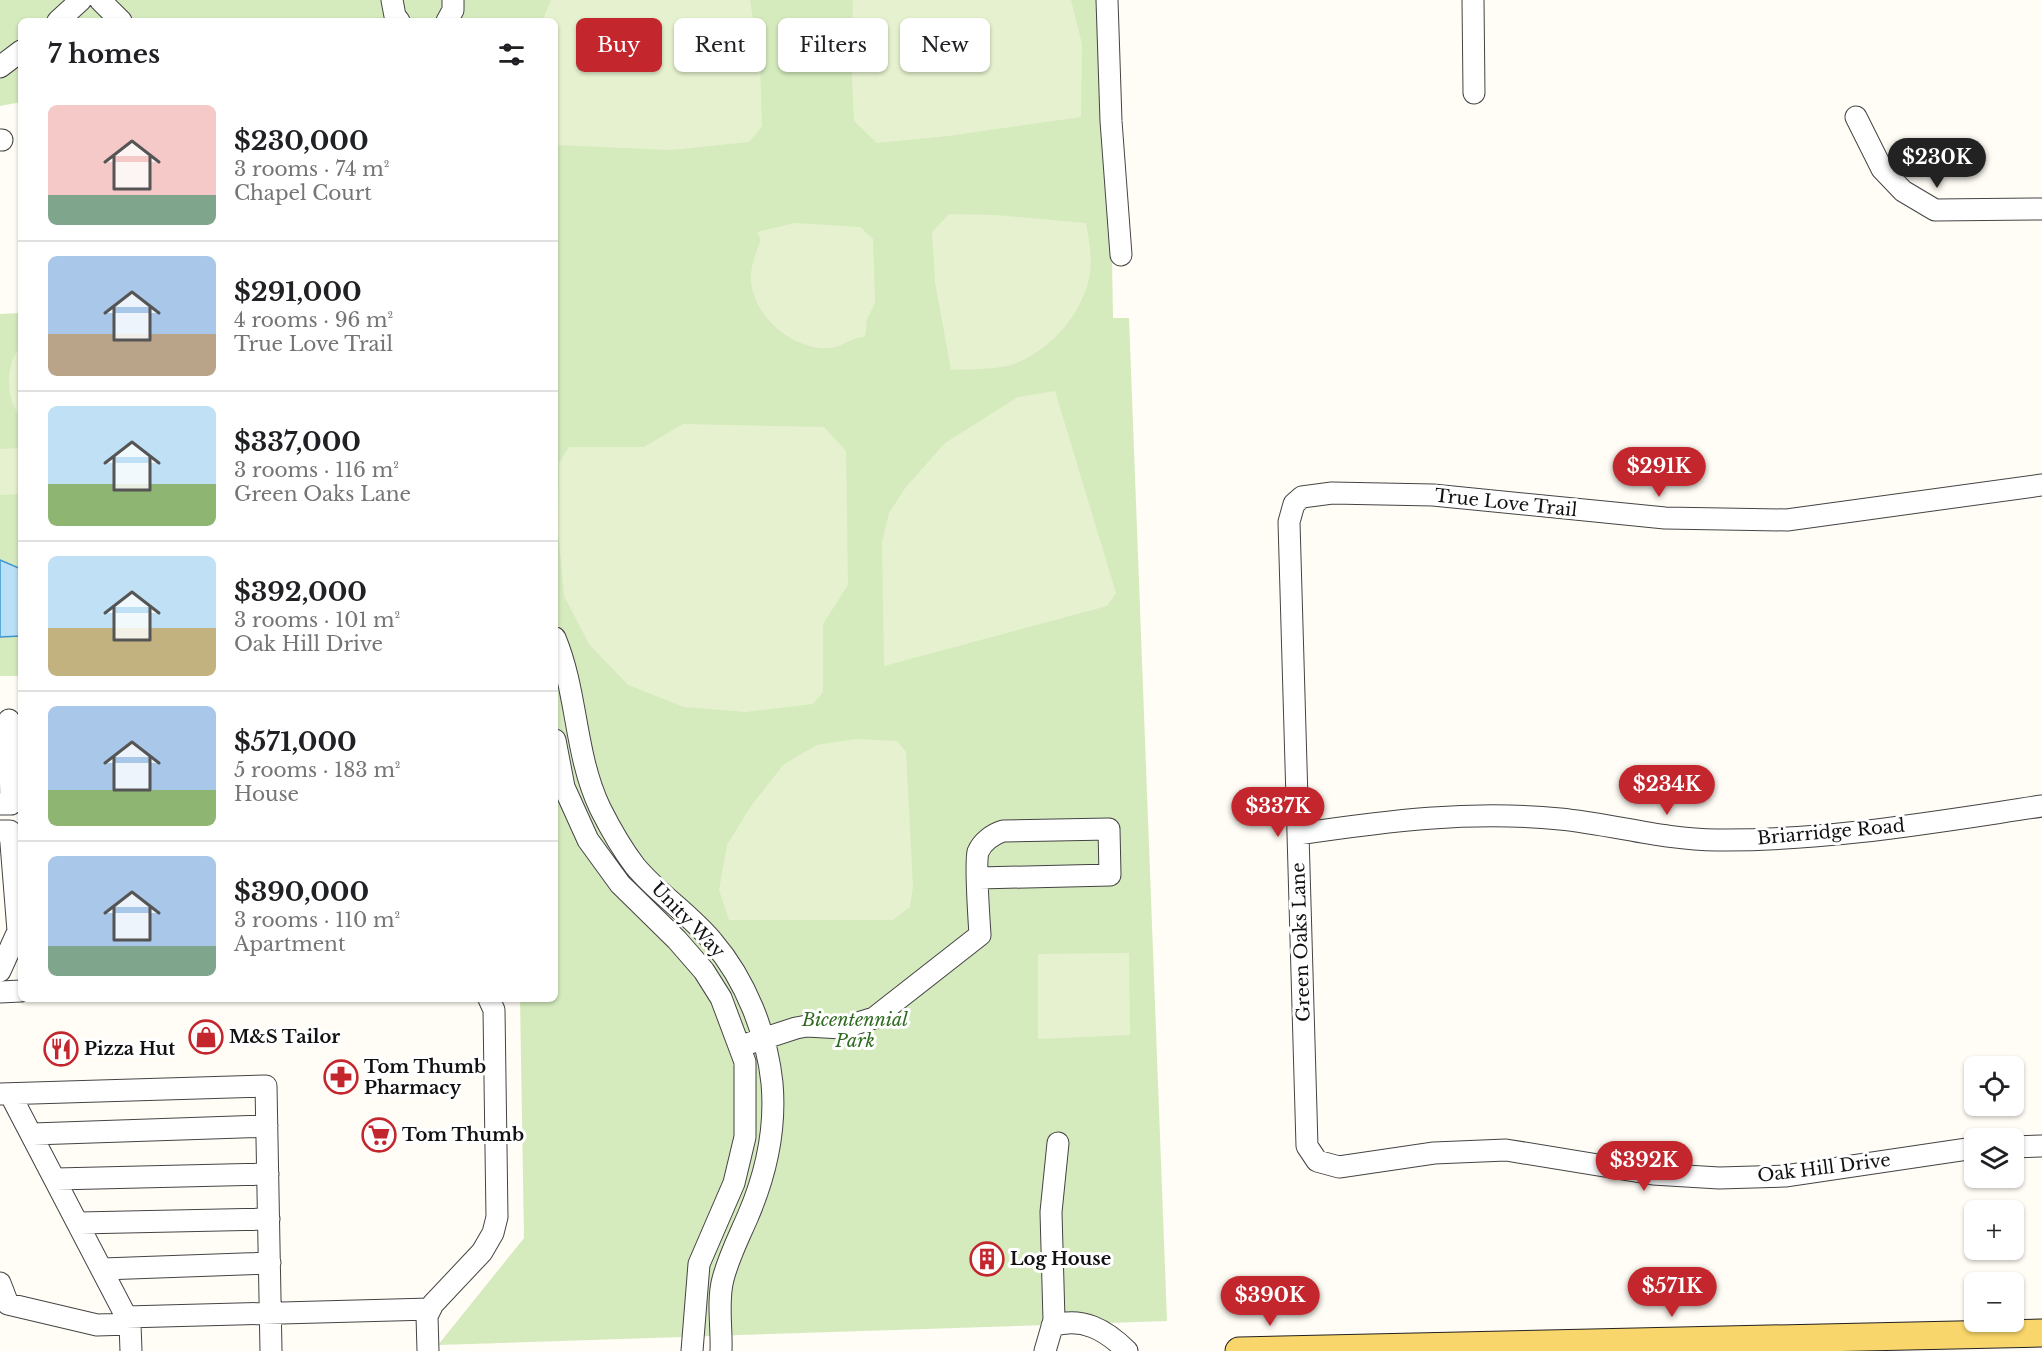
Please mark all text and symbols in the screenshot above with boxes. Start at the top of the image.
chip: Buy [576,18,662,72]
chip: Rent [674,18,766,72]
chip: Filters [778,18,888,72]
chip: New [900,18,990,72]
text: 7 homes [48,38,160,70]
icon: filters [495,38,528,71]
text: $230,000 [234,125,369,157]
icon: home [96,129,168,201]
pin: $230K [1895,138,1979,189]
text: $230K [1902,145,1972,169]
text: 3 rooms · 74 m² [234,157,390,181]
text: Chapel Court [234,181,372,205]
text: $291,000 [234,276,362,308]
icon: home [96,280,168,352]
text: 4 rooms · 96 m² [234,308,393,332]
text: True Love Trail [234,332,393,356]
text: $337,000 [234,426,361,458]
icon: home [96,430,168,502]
pin: $291K [1617,447,1701,498]
text: $291K [1627,454,1691,478]
text: 3 rooms · 116 m² [234,458,399,482]
text: Green Oaks Lane [234,482,411,506]
street label: True Love Trail [1434,485,1578,521]
text: $392,000 [234,576,367,608]
icon: home [96,580,168,652]
text: 3 rooms · 101 m² [234,608,400,632]
text: Oak Hill Drive [234,632,383,656]
text: $571,000 [234,726,357,758]
icon: home [96,730,168,802]
text: 5 rooms · 183 m² [234,758,401,782]
pin: $234K [1625,765,1709,816]
text: $234K [1633,772,1701,796]
text: House [234,782,299,806]
pin: $337K [1236,787,1320,838]
text: $337K [1245,794,1311,818]
street label: Briarridge Road [1756,815,1906,849]
street label: Green Oaks Lane [1287,862,1315,1022]
text: $390,000 [234,876,369,908]
street label: Unity Way [647,878,730,963]
icon: home [96,880,168,952]
text: 3 rooms · 110 m² [234,908,400,932]
text: Apartment [234,932,345,956]
park label: Bicentennial Park [801,1009,908,1052]
shop icon: M&S Tailor [188,1019,224,1055]
place label: M&S Tailor [229,1026,340,1048]
restaurant icon: Pizza Hut [43,1031,79,1067]
place label: Pizza Hut [84,1038,175,1060]
place label: Tom Thumb Pharmacy [364,1056,486,1099]
map controls [1964,1056,2024,1332]
button: locate [1964,1056,2024,1116]
pharmacy icon: Tom Thumb Pharmacy [323,1059,359,1095]
supermarket icon: Tom Thumb [361,1117,397,1153]
place label: Tom Thumb [402,1124,524,1146]
button: layers [1964,1128,2024,1188]
pin: $392K [1602,1141,1686,1192]
text: $392K [1610,1148,1678,1172]
street label: Oak Hill Drive [1756,1149,1892,1187]
button: + [1964,1200,2024,1260]
building icon: Log House [969,1241,1005,1277]
place label: Log House [1010,1248,1111,1270]
pin: $571K [1630,1267,1714,1318]
button: − [1964,1272,2024,1332]
text: $571K [1642,1274,1702,1298]
pin: $390K [1228,1276,1312,1327]
text: $390K [1235,1283,1305,1307]

